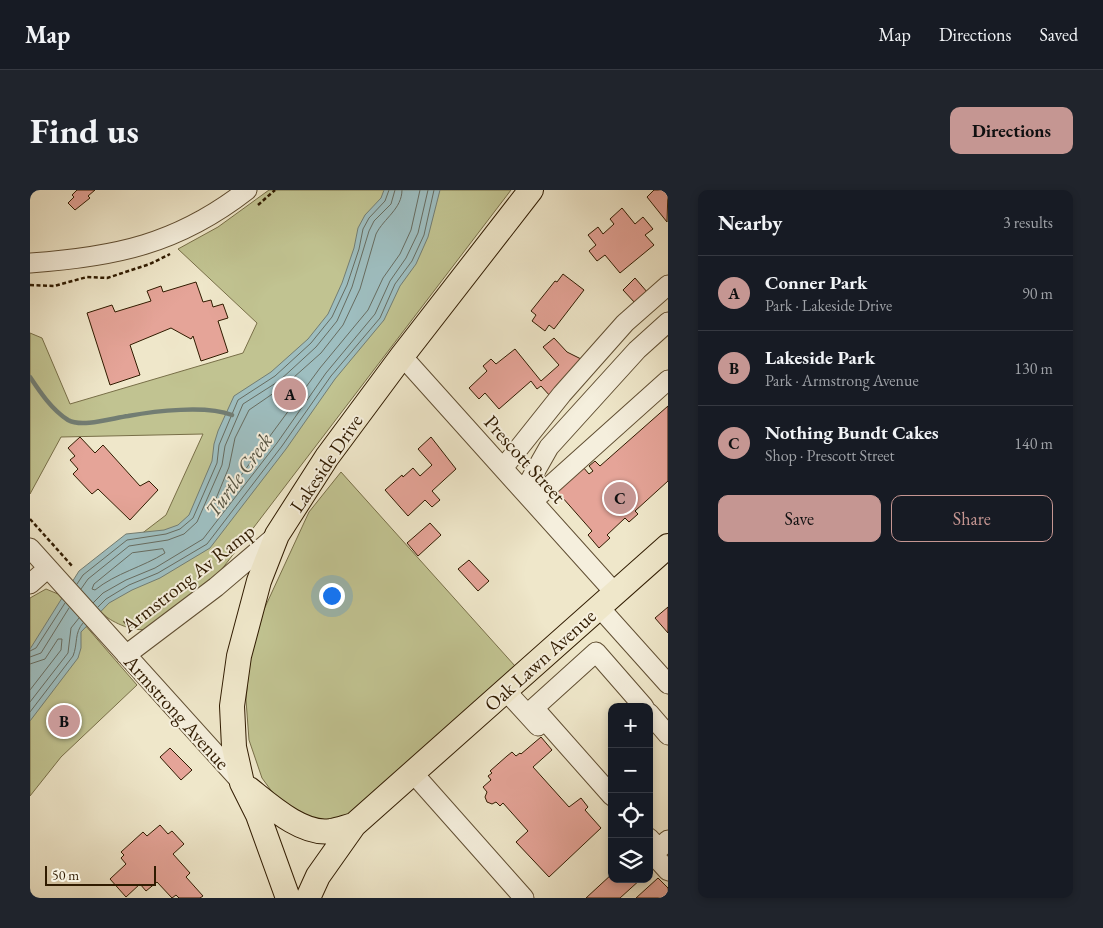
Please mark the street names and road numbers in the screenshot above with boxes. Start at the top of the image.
street label: Lakeside Drive [284,409,368,517]
street label: Prescott Street [478,409,572,509]
street label: Armstrong Av Ramp [115,518,260,639]
street label: Oak Lawn Avenue [479,603,601,717]
street label: Armstrong Avenue [118,648,236,775]

